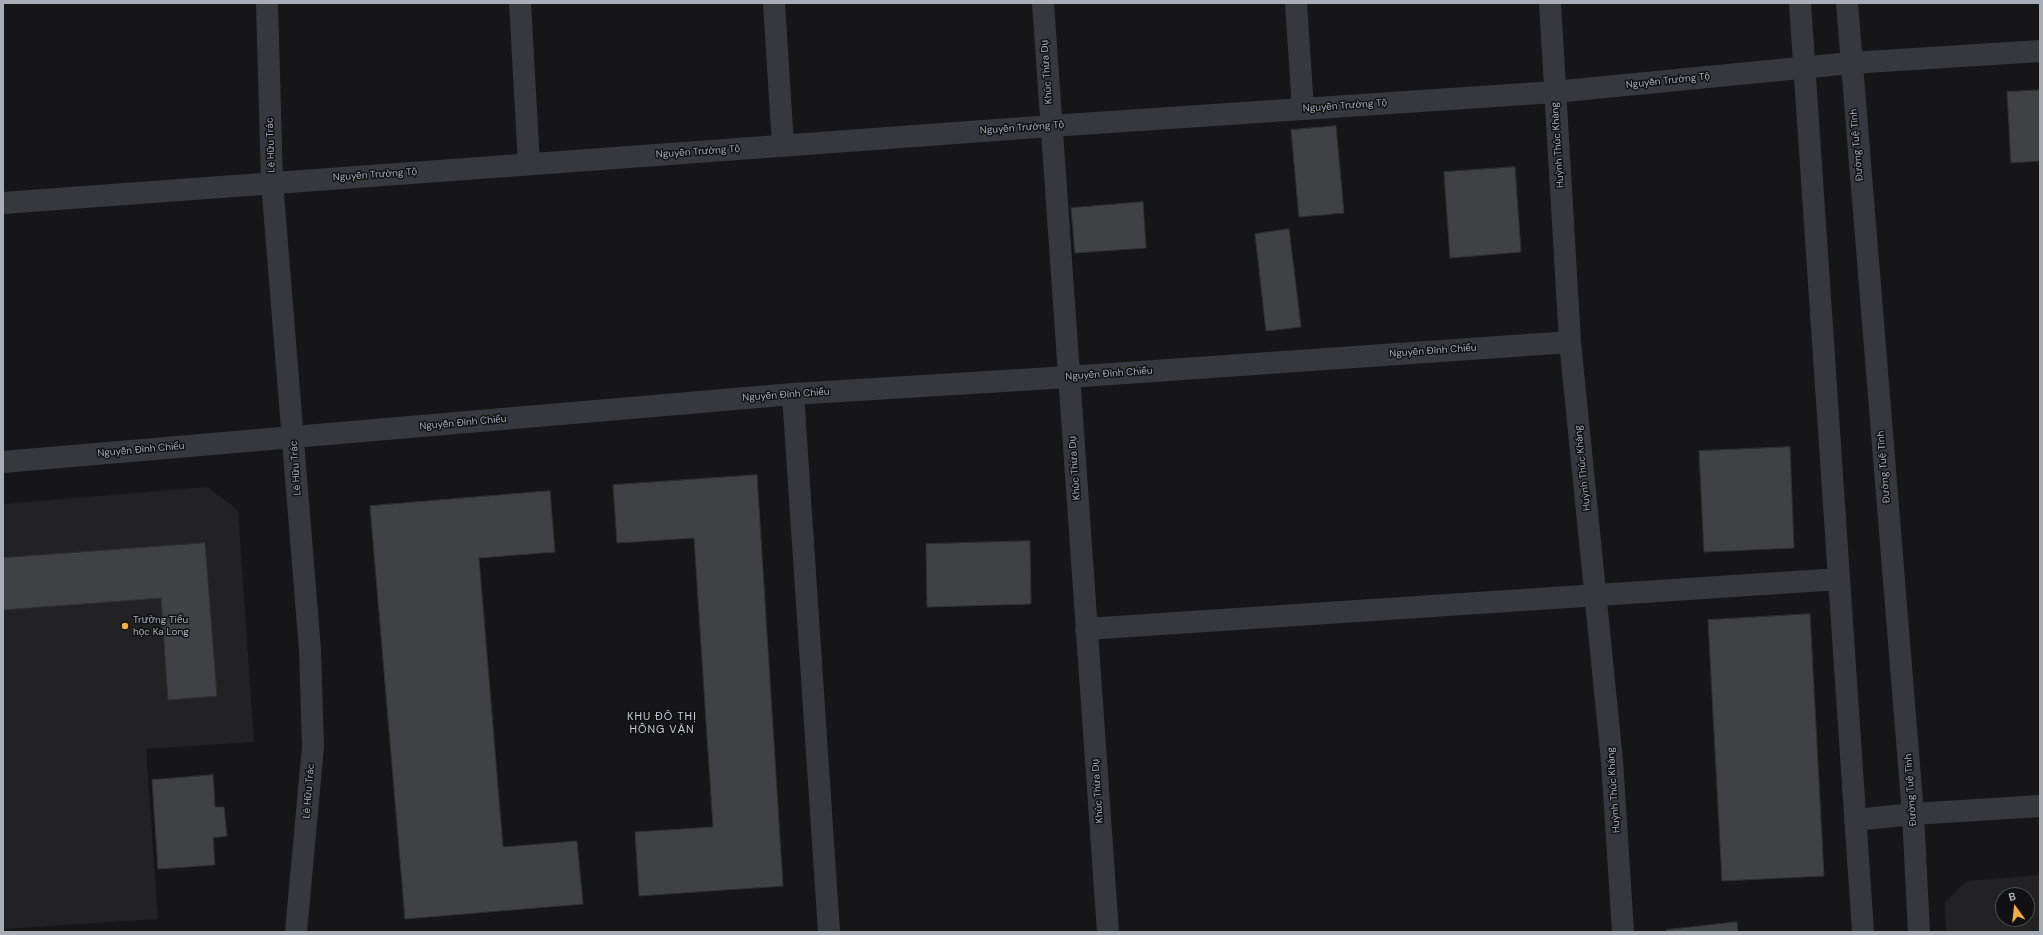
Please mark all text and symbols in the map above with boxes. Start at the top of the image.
street label: Khúc Thừa Dụ [1039,40,1055,104]
street label: Nguyễn Trường Tộ [1626,71,1710,91]
street label: Nguyễn Trường Tộ [1303,97,1387,115]
street label: Huỳnh Thúc Kháng [1549,102,1567,188]
street label: Đường Tuệ Tĩnh [1848,109,1866,181]
street label: Lê Hữu Trác [264,118,278,172]
street label: Nguyễn Trường Tộ [980,119,1064,137]
street label: Nguyễn Trường Tộ [656,143,740,161]
street label: Nguyễn Trường Tộ [333,166,417,184]
street label: Nguyễn Đình Chiểu [1389,342,1477,360]
street label: Nguyễn Đình Chiểu [1065,365,1153,383]
street label: Nguyễn Đình Chiểu [742,386,830,404]
street label: Nguyễn Đình Chiểu [419,413,507,433]
street label: Huỳnh Thúc Kháng [1573,425,1593,511]
street label: Đường Tuệ Tĩnh [1875,431,1893,503]
street label: Khúc Thừa Dụ [1067,436,1083,500]
street label: Nguyễn Đình Chiểu [97,440,185,460]
street label: Lê Hữu Trác [288,440,304,496]
place label: Trường Tiểu học Ka Long [133,614,189,638]
marker: Trường Tiểu học Ka Long [120,621,130,631]
district label: KHU ĐÔ THỊ HỒNG VẬN [627,710,697,736]
street label: Huỳnh Thúc Kháng [1605,747,1623,833]
street label: Đường Tuệ Tĩnh [1903,754,1919,826]
street label: Khúc Thừa Dụ [1090,759,1106,823]
street label: Lê Hữu Trác [301,763,317,819]
north arrow [1995,887,2035,927]
text: B [2007,889,2017,904]

